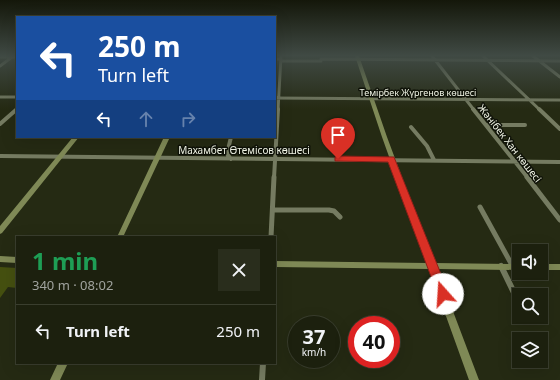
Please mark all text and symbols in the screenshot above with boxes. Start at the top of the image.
text: 250 m [98,27,181,65]
icon: left [32,32,84,84]
text: Turn left [98,63,169,87]
street label: Темірбек Жүргенов көшесі [360,86,476,99]
street label: Жәнібек Хан көшесі [475,101,545,185]
icon: left [93,108,115,130]
icon: ahead [135,108,157,130]
icon: right [177,108,199,130]
pin [321,118,355,159]
icon: arrive [327,124,349,146]
street label: Махамбет Өтемісов көшесі [178,143,310,157]
text: 1 min [32,244,98,277]
map controls [512,244,548,368]
button: sound [512,244,548,280]
button: close [218,249,260,291]
position arrow [422,273,464,315]
text: 340 m · 08:02 [32,276,113,294]
button: search [512,288,548,324]
speed limit sign: 40 [348,316,400,368]
icon: left [32,320,54,342]
text: Turn left [66,321,130,341]
text: 250 m [216,321,260,341]
text: 37 [303,323,325,350]
button: layers [512,332,548,368]
text: km/h [302,345,326,359]

